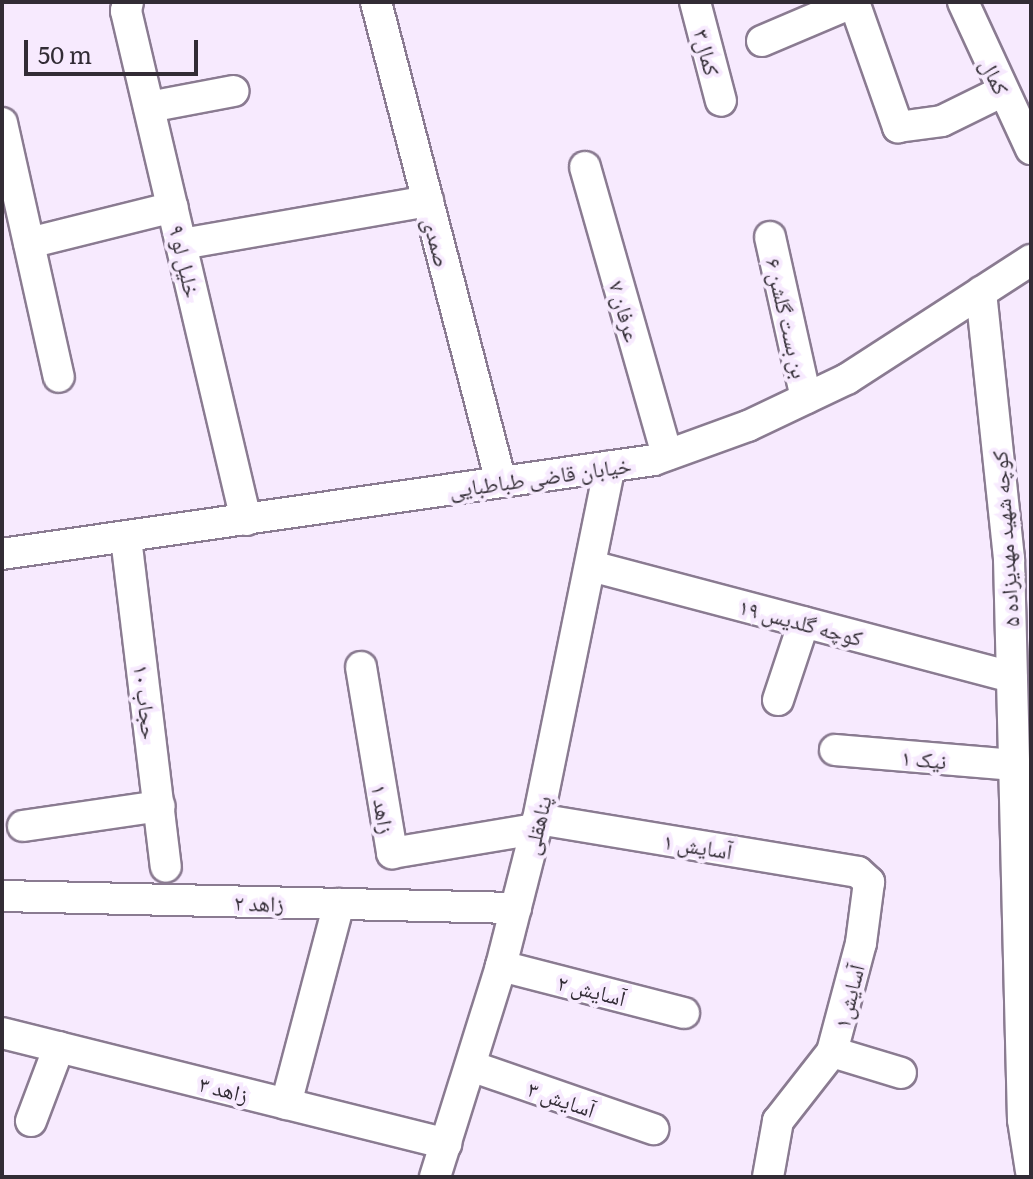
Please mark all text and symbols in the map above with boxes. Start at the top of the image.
scale bar [28,24,202,74]
street label: کمال۳ [689,26,727,78]
text: 50 m [38,36,92,71]
street label: کمال [976,54,1016,98]
street label: صمدی [419,214,457,270]
street label: خلیل لو ۹ [165,222,207,300]
street label: بن بست گلشن ۶ [761,255,815,381]
street label: عرفان ۷ [605,278,647,344]
street label: خیابان قاضی طباطبایی [447,450,633,502]
street label: کوچه شهید مهدیزاده ۵ [985,450,1023,628]
street label: کوچه گلدیس ۱۹ [736,592,866,650]
street label: حجاب ۱۰ [129,663,165,741]
street label: نیک ۱ [900,743,948,773]
street label: زاهد ۱ [367,782,401,836]
street label: پناهقلی [516,793,556,857]
street label: آسایش ۱ [662,827,734,863]
street label: زاهد ۲ [234,888,284,916]
street label: آسایش۱ [827,961,869,1031]
street label: آسایش ۲ [555,968,629,1010]
street label: زاهد ۳ [197,1069,251,1107]
street label: آسایش ۳ [525,1074,599,1122]

